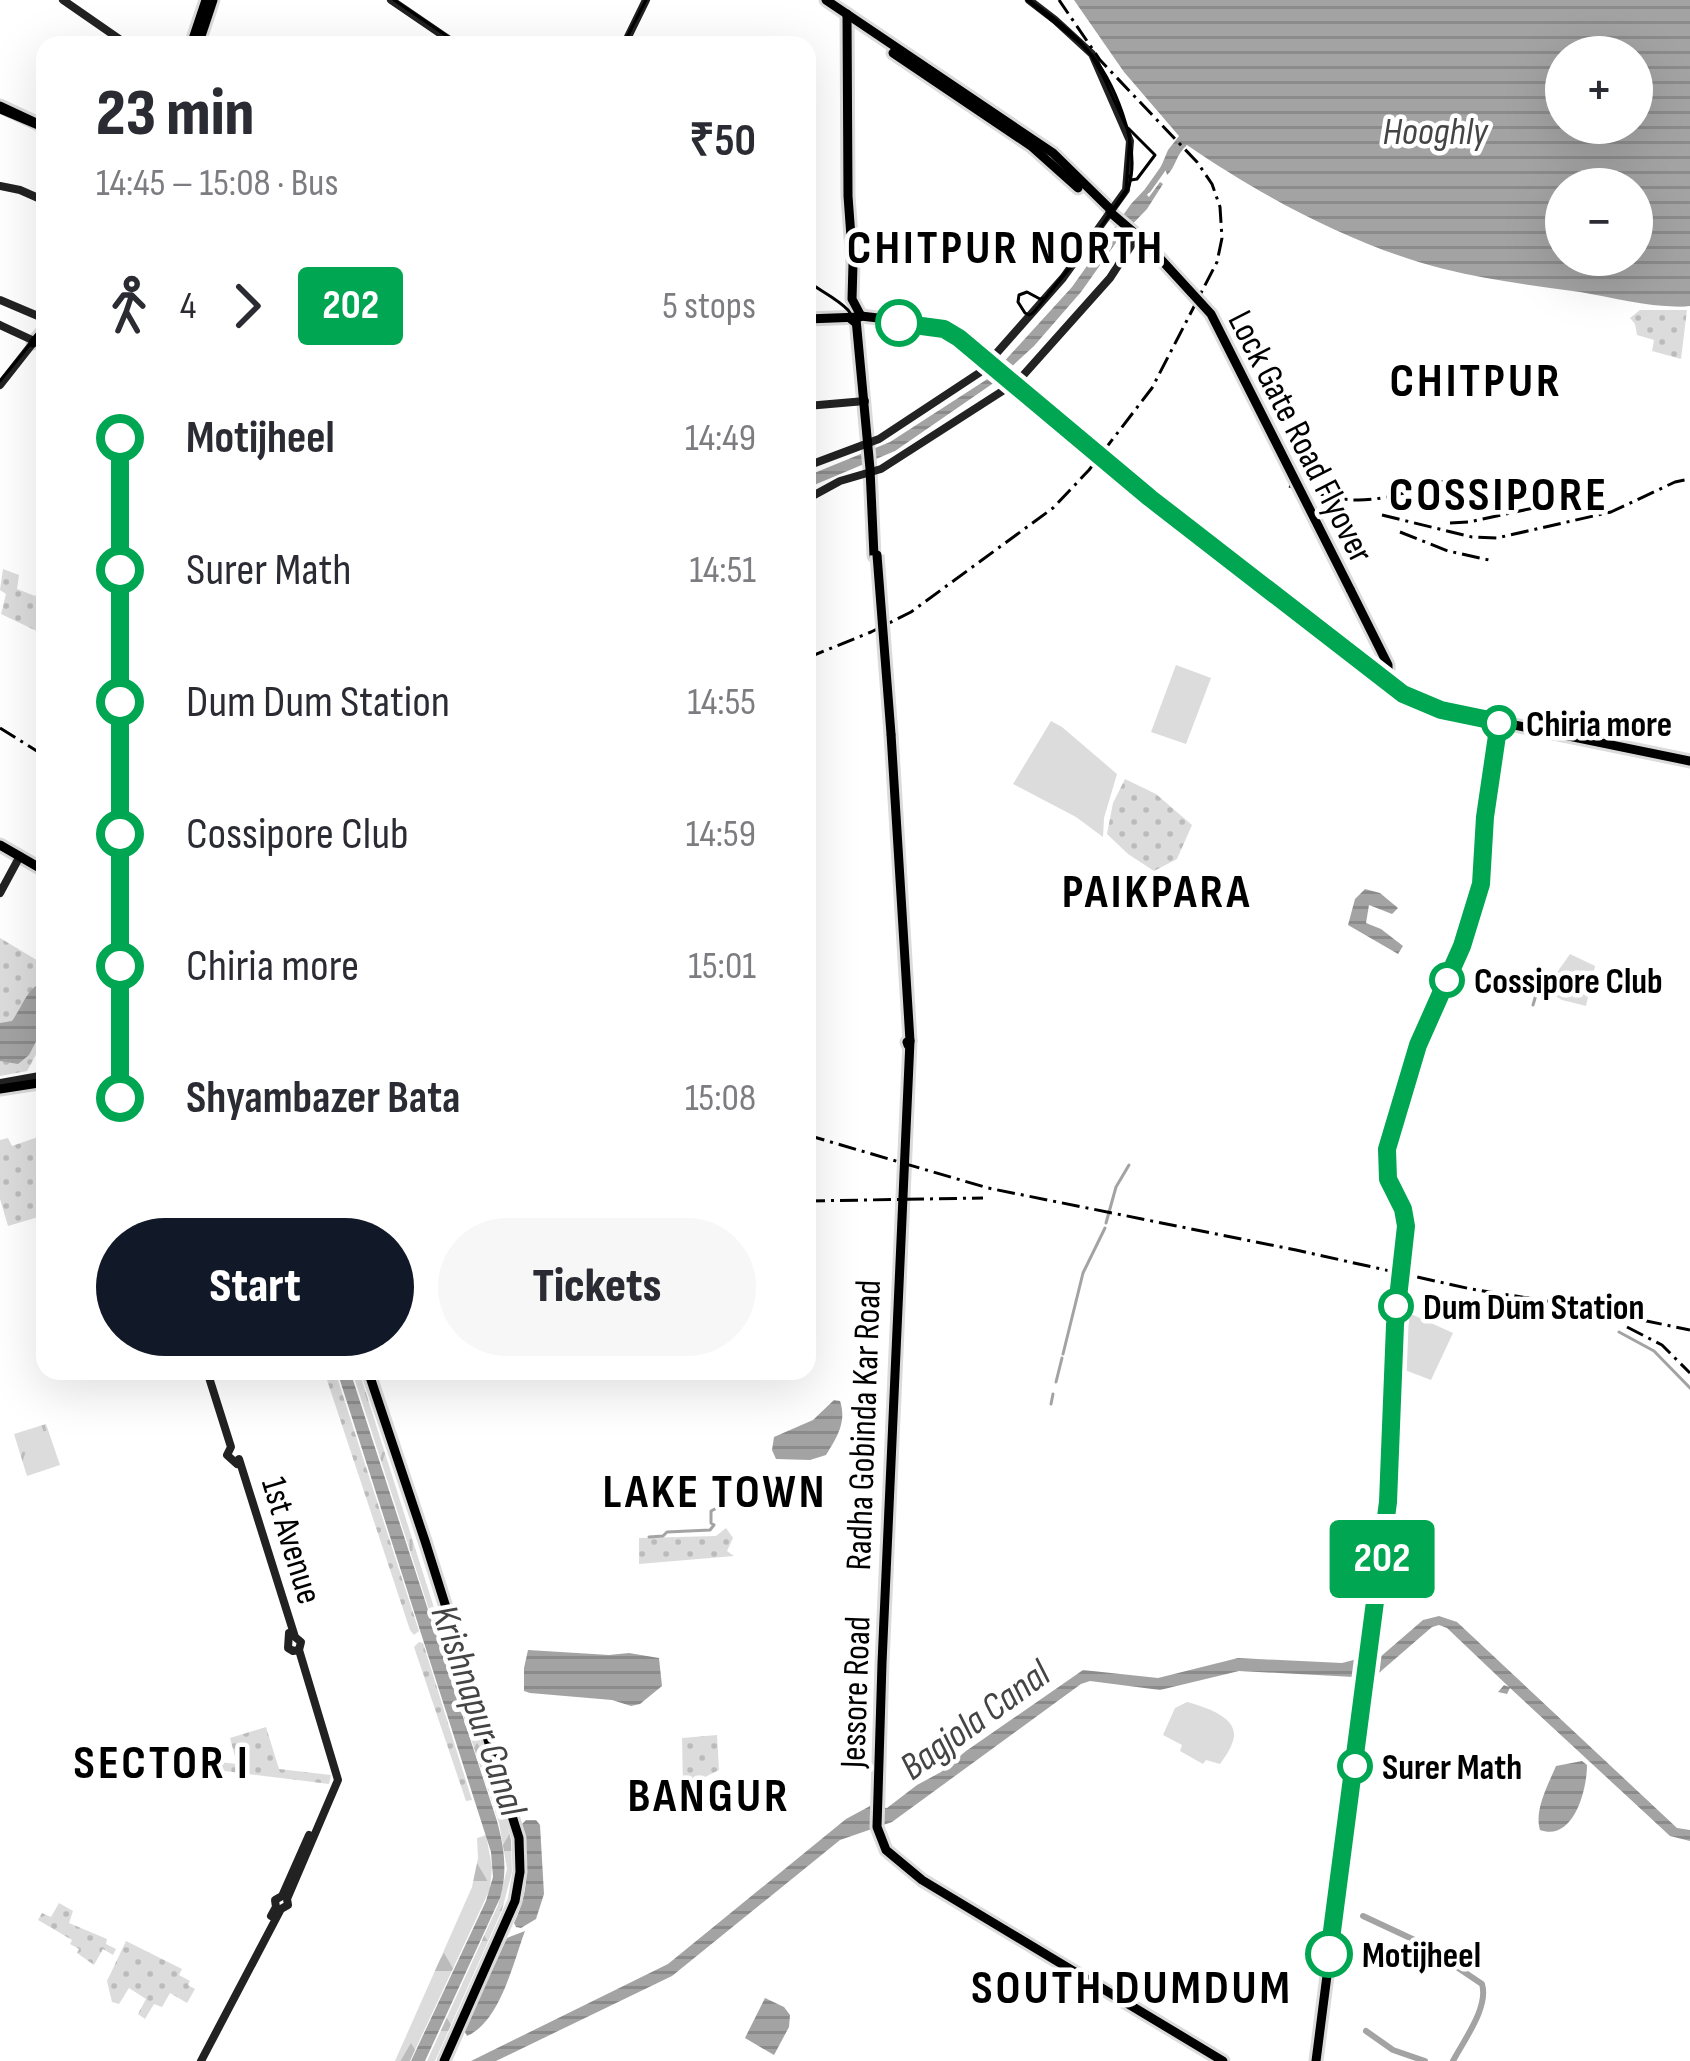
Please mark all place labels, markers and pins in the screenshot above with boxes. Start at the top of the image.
unlabelled marker [877,301,921,345]
place label: Chiria more [1526,704,1672,747]
marker: Chiria more [1483,707,1515,739]
place label: Cossipore Club [1474,961,1663,1004]
marker: Cossipore Club [1431,964,1463,996]
place label: Dum Dum Station [1423,1287,1644,1330]
marker: Dum Dum Station [1380,1290,1412,1322]
place label: Surer Math [1382,1747,1522,1790]
marker: Surer Math [1339,1750,1371,1782]
marker: Motijheel [1307,1932,1351,1976]
place label: Motijheel [1362,1935,1481,1978]

